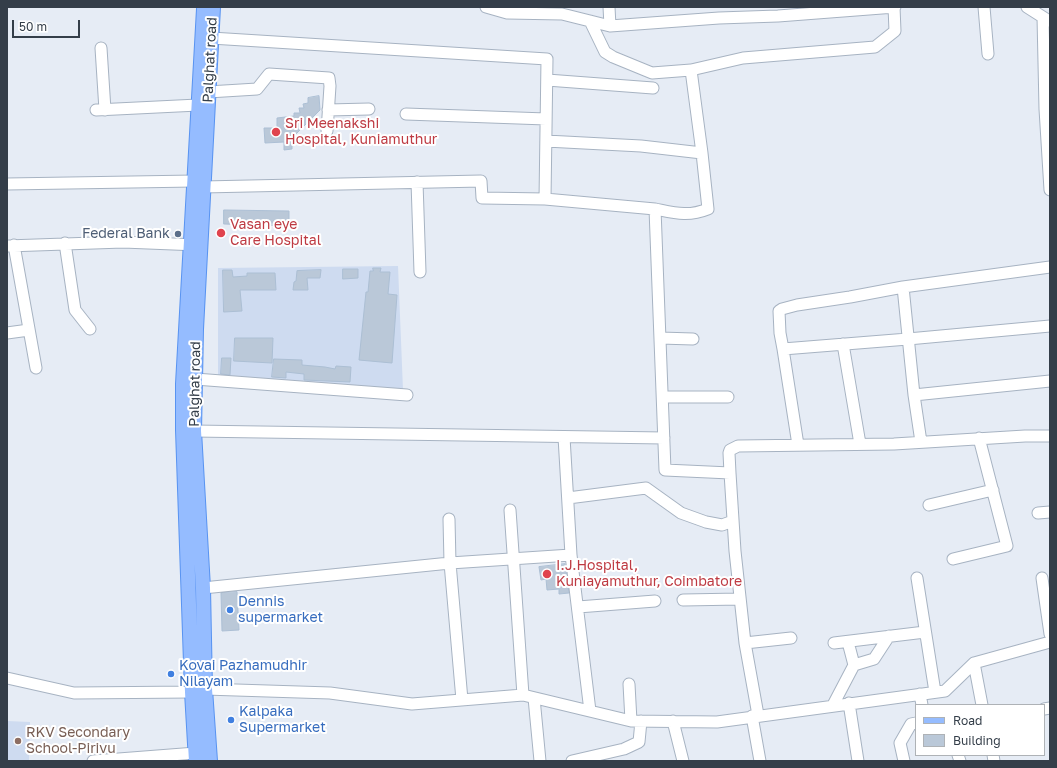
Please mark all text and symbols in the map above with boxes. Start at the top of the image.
scale bar [14,12,82,38]
street label: Palghat road [199,17,221,103]
text: 50 m [19,19,47,34]
place label: Sri Meenakshi Hospital, Kuniamuthur [285,116,437,148]
marker: Sri Meenakshi Hospital, Kuniamuthur [270,126,282,138]
place label: Vasan eye Care Hospital [230,217,321,250]
place label: Federal Bank [82,226,170,242]
marker: Vasan eye Care Hospital [215,227,227,239]
marker: Federal Bank [173,229,183,239]
street label: Palghat road [186,341,204,427]
place label: I.J.Hospital, Kuniayamuthur, Coimbatore [556,558,742,590]
marker: I.J.Hospital, Kuniayamuthur, Coimbatore [541,568,553,580]
place label: Dennis supermarket [238,594,323,626]
marker: Dennis supermarket [225,605,235,615]
place label: Kovai Pazhamudhir Nilayam [179,658,307,690]
marker: Kovai Pazhamudhir Nilayam [166,669,176,679]
place label: Kalpaka Supermarket [239,704,326,736]
legend [915,704,1045,756]
text: Road [953,713,982,728]
marker: Kalpaka Supermarket [226,715,236,725]
place label: RKV Secondary School-Pirivu [26,725,130,758]
text: Building [953,733,1001,748]
marker: RKV Secondary School-Pirivu [13,736,23,746]

